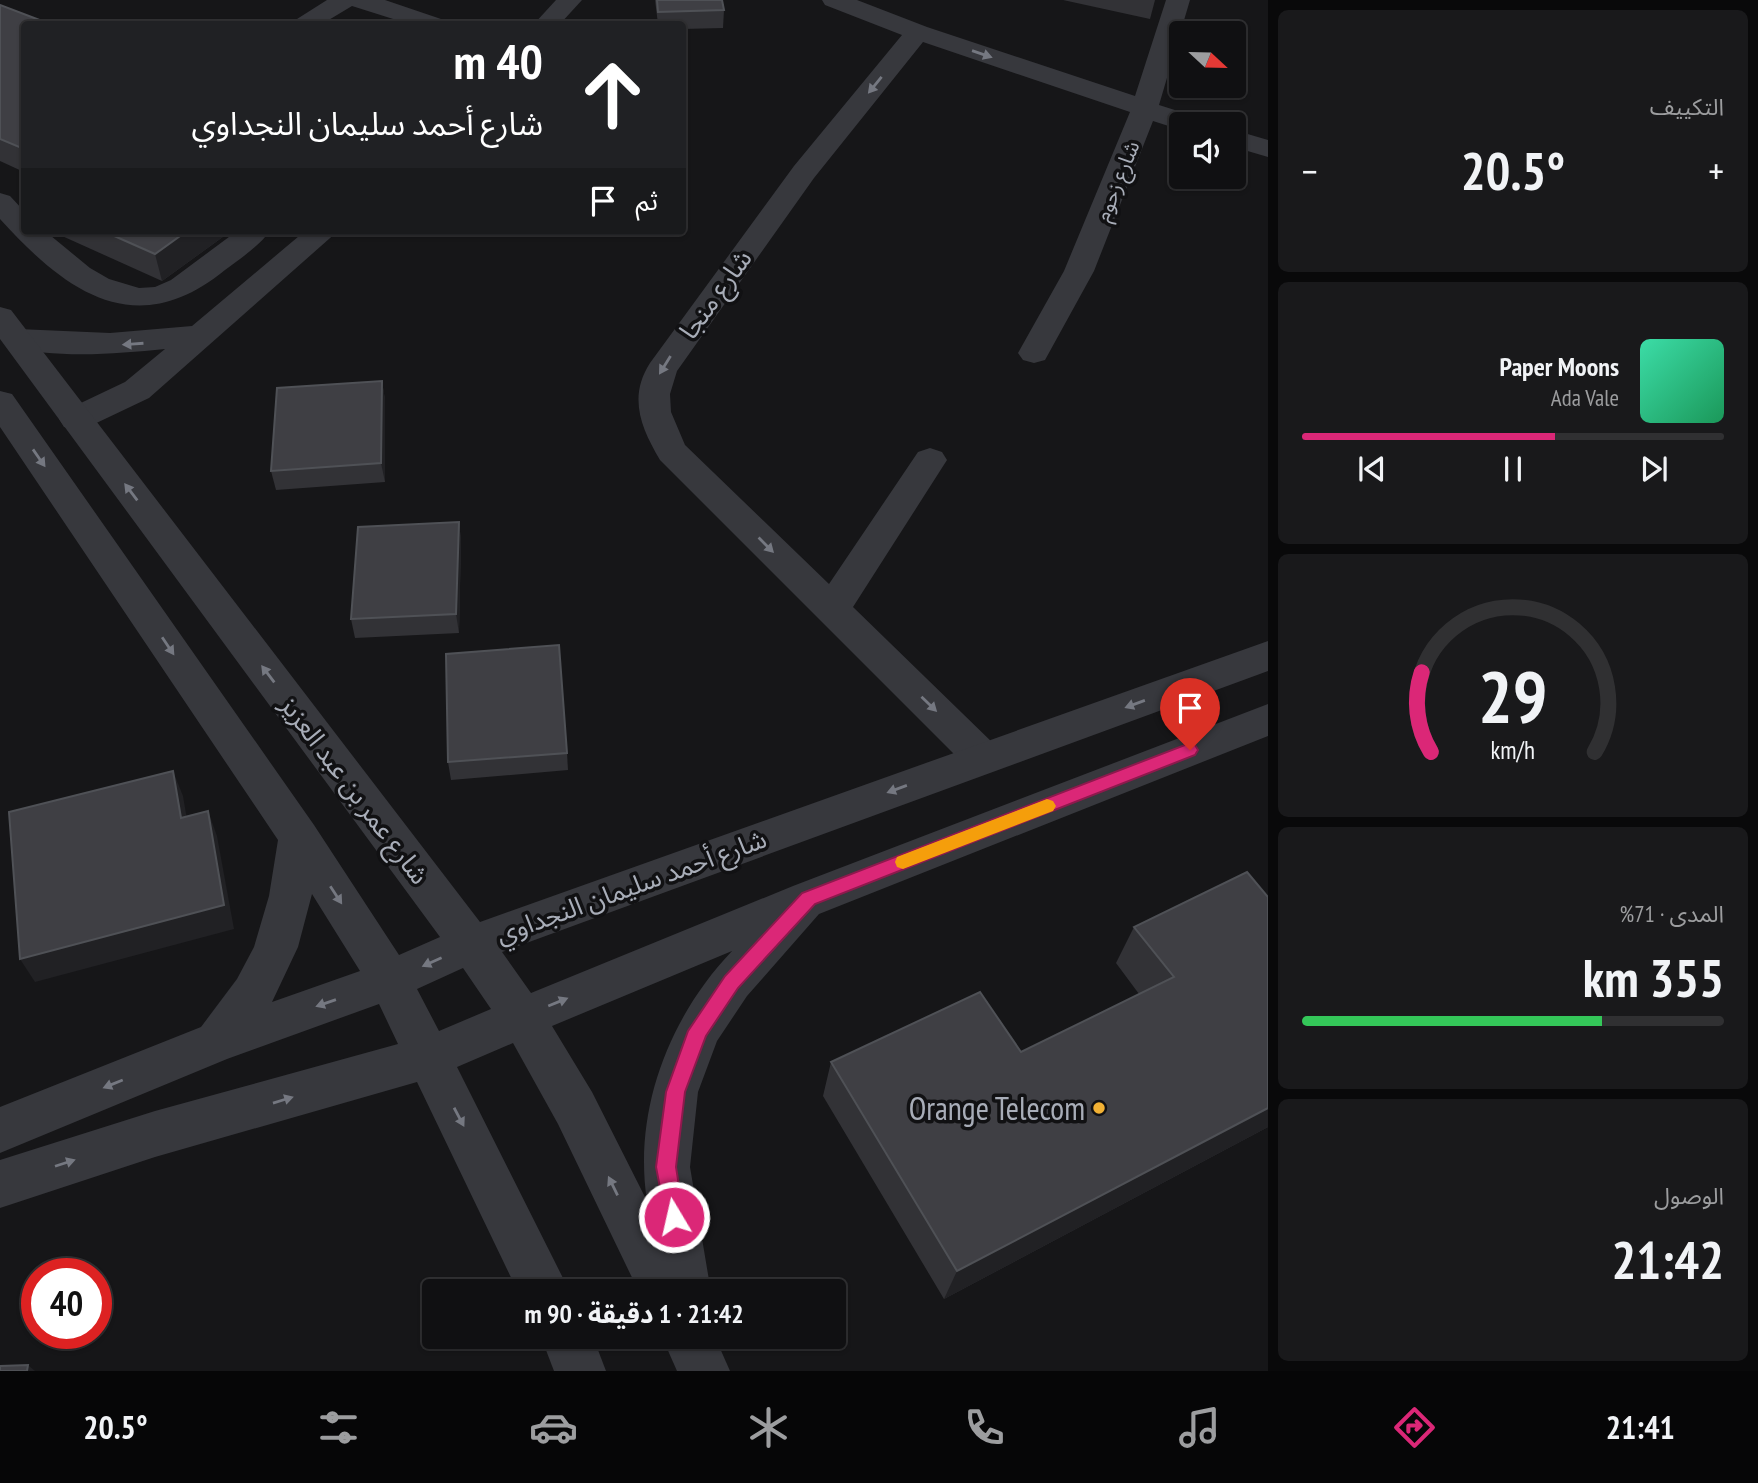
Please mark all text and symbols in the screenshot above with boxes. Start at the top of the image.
north arrow [1169,21,1246,98]
map controls [1169,21,1246,189]
text: 40 m [454,29,543,93]
icon: ahead [567,49,658,140]
one-way arrow [972,49,993,60]
one-way arrow [868,76,883,93]
text: التكييف [1650,92,1724,121]
text: شارع أحمد سليمان النجداوي [191,102,543,144]
button: sound [1169,112,1246,189]
street label: شارع زحوم [1089,137,1148,226]
text: 20.5° [1461,137,1565,204]
text: − [1302,146,1318,195]
text: + [1708,146,1724,195]
icon: arrive [584,182,622,220]
text: ثم [636,184,658,217]
street label: شارع منجا [671,243,761,347]
one-way arrow [122,339,144,350]
text: Paper Moons [1500,350,1619,383]
one-way arrow [659,355,672,375]
text: Ada Vale [1551,383,1619,412]
one-way arrow [32,449,46,467]
icon: previous [1353,450,1391,488]
icon: pause [1494,450,1532,488]
icon: next [1635,450,1673,488]
one-way arrow [125,483,139,501]
one-way arrow [758,536,775,553]
one-way arrow [161,637,175,655]
text: 29 [1478,648,1548,742]
one-way arrow [262,665,276,683]
pin [1160,678,1220,750]
street label: شارع عمر بن عبد العزيز [271,689,436,892]
icon: arrive [1171,689,1209,727]
one-way arrow [920,696,937,713]
one-way arrow [1124,698,1145,709]
text: km/h [1491,733,1535,765]
one-way arrow [887,784,908,795]
street label: شارع أحمد سليمان النجداوي [491,822,772,954]
one-way arrow [330,885,343,905]
text: المدى · 71% [1620,899,1724,928]
text: 355 km [1583,944,1724,1011]
one-way arrow [421,957,442,968]
one-way arrow [548,996,569,1007]
one-way arrow [315,998,336,1009]
one-way arrow [103,1079,124,1090]
place label: Orange Telecom [909,1087,1085,1129]
one-way arrow [273,1094,294,1104]
marker: Orange Telecom [1091,1100,1107,1116]
one-way arrow [454,1107,465,1127]
one-way arrow [55,1158,76,1168]
one-way arrow [608,1176,619,1196]
position arrow [637,1180,711,1254]
text: الوصول [1654,1181,1724,1210]
text: 21:42 [1612,1226,1724,1293]
speed limit sign: 40 [21,1258,112,1349]
text: 21:42 · 1 دقيقة · 90 m [524,1297,744,1330]
icon: filters [314,1403,363,1452]
icon: car [529,1403,578,1452]
icon: climate [744,1403,793,1452]
icon: phone [960,1403,1009,1452]
icon: music [1175,1403,1224,1452]
icon: directions [1390,1403,1439,1452]
text: 20.5° [83,1406,148,1448]
text: 21:41 [1606,1406,1675,1448]

